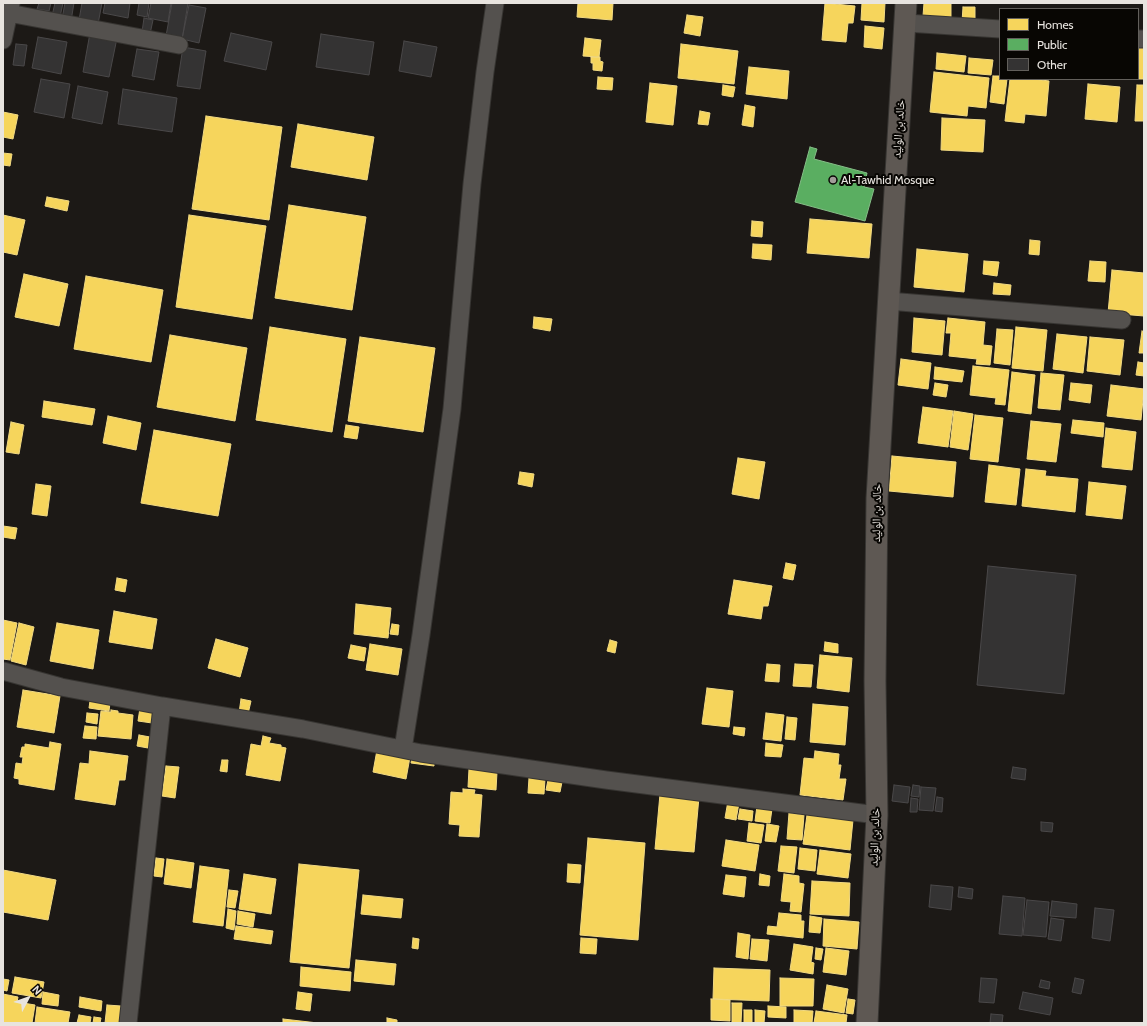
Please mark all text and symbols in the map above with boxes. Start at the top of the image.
legend [999,8,1139,80]
text: Homes [1037,17,1074,32]
text: Public [1037,37,1068,52]
text: Other [1037,57,1067,72]
street label: خالد بن الوليد [890,99,908,159]
place label: Al-Tawhid Mosque [841,173,934,187]
marker: Al-Tawhid Mosque [828,175,838,185]
street label: خالد بن الوليد [869,484,885,542]
street label: خالد بن الوليد [867,808,883,866]
north arrow [8,978,48,1018]
text: N [29,983,45,998]

